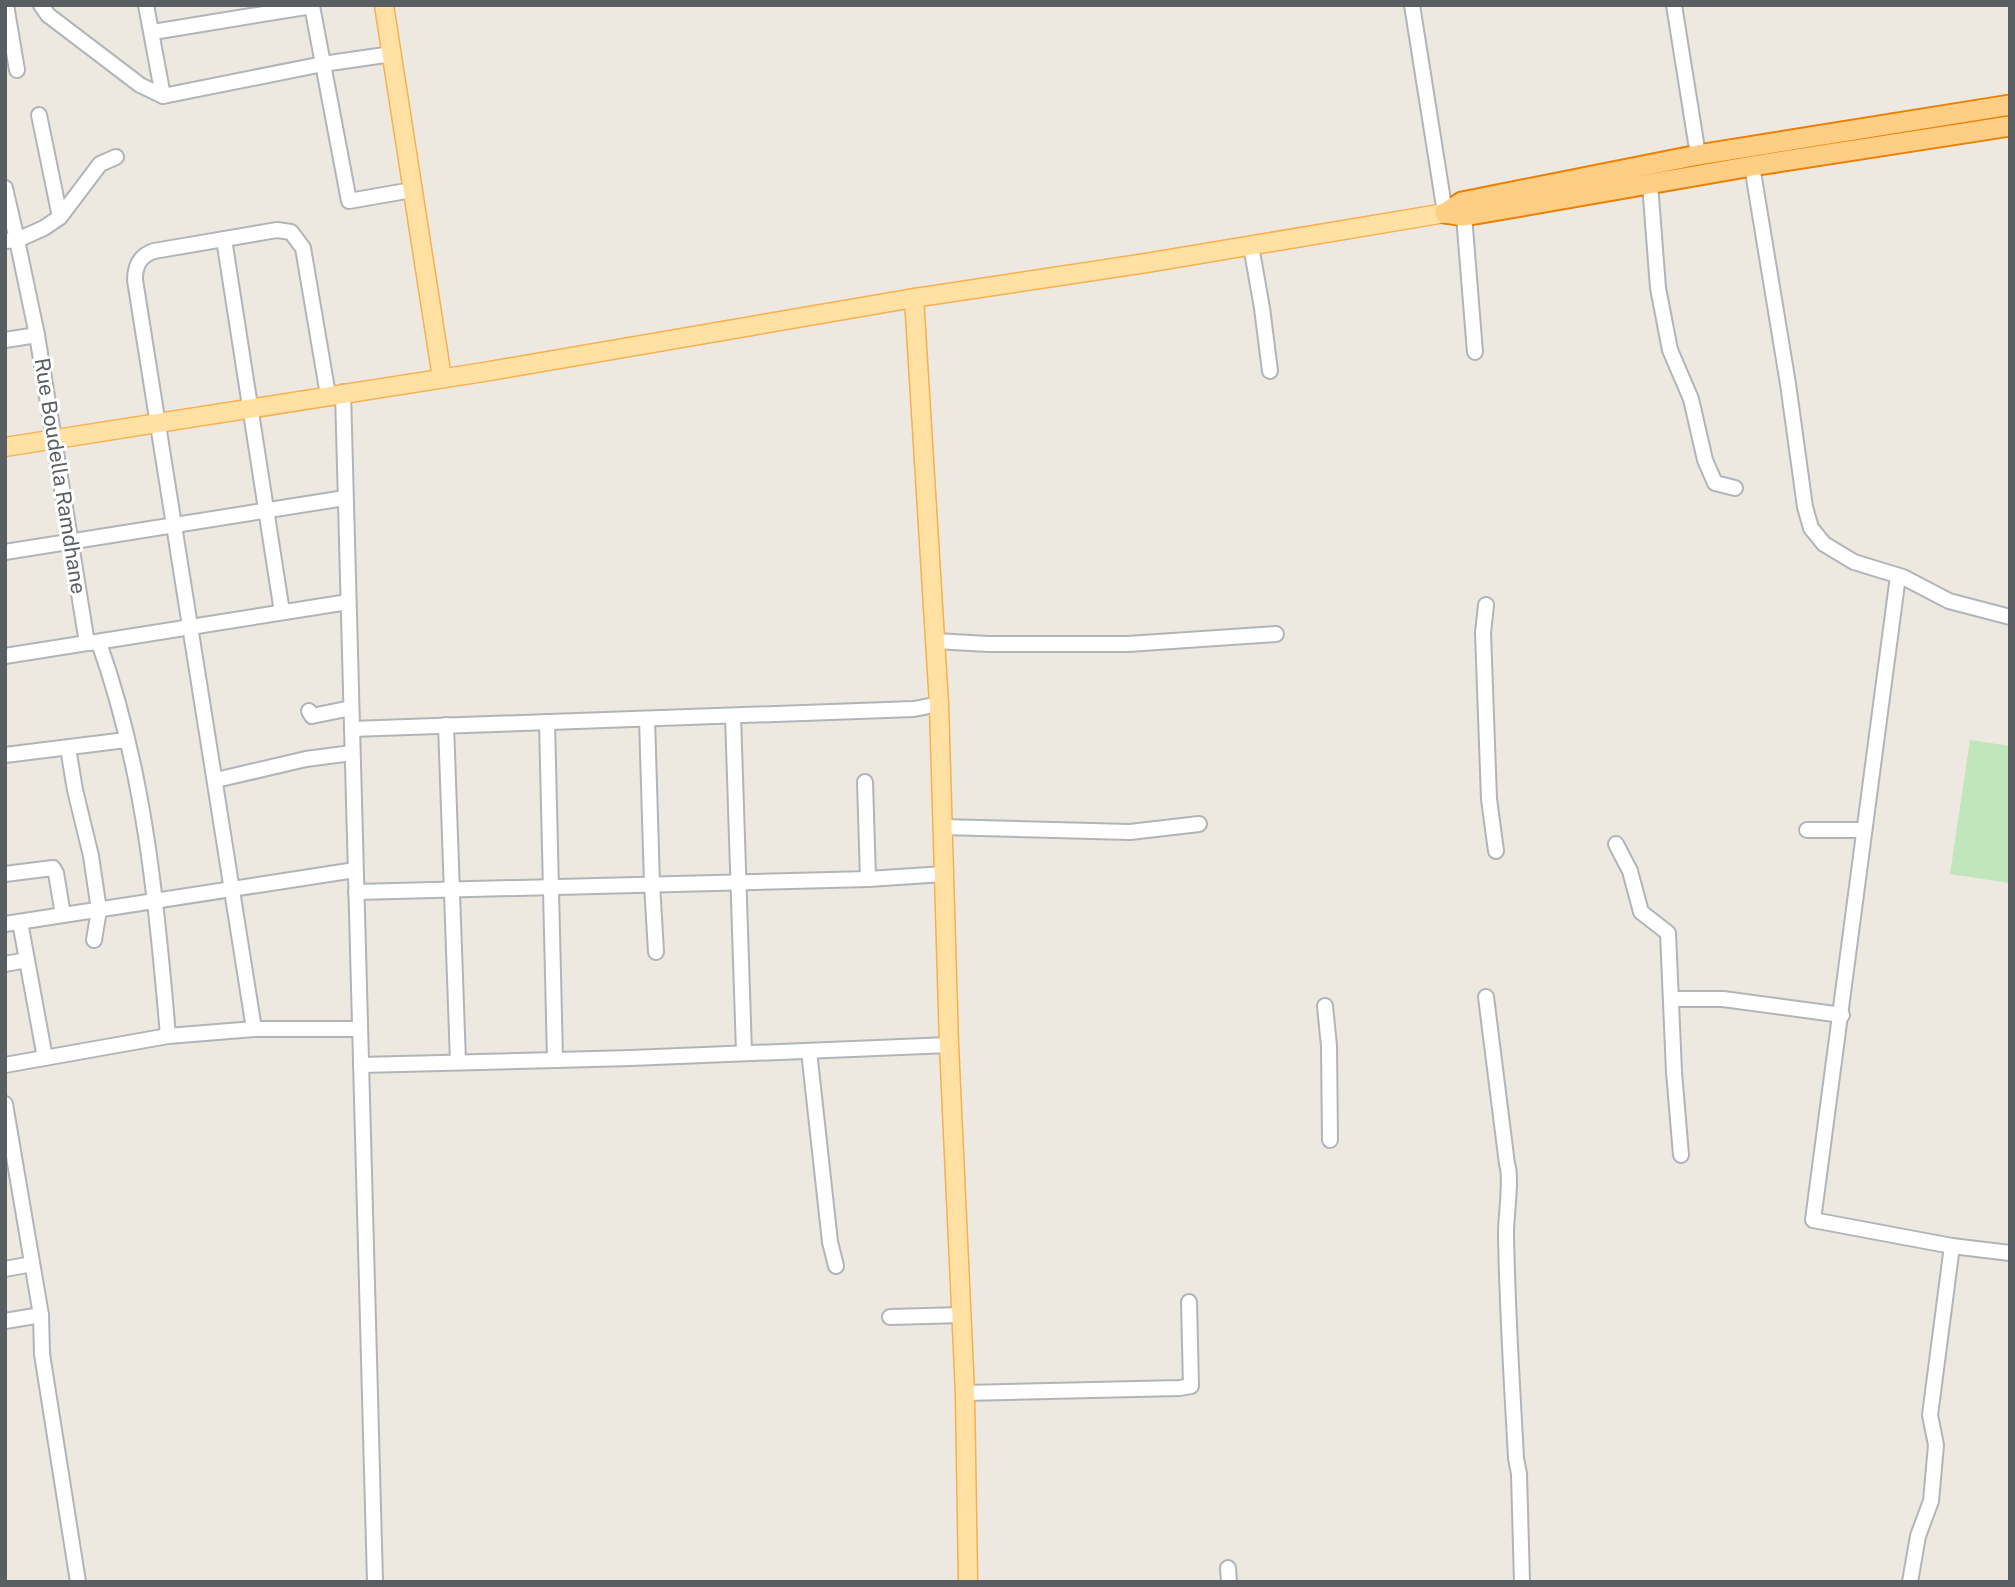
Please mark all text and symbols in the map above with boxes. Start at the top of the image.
street label: Rue Boudella Ramdhane [29,356,92,596]

